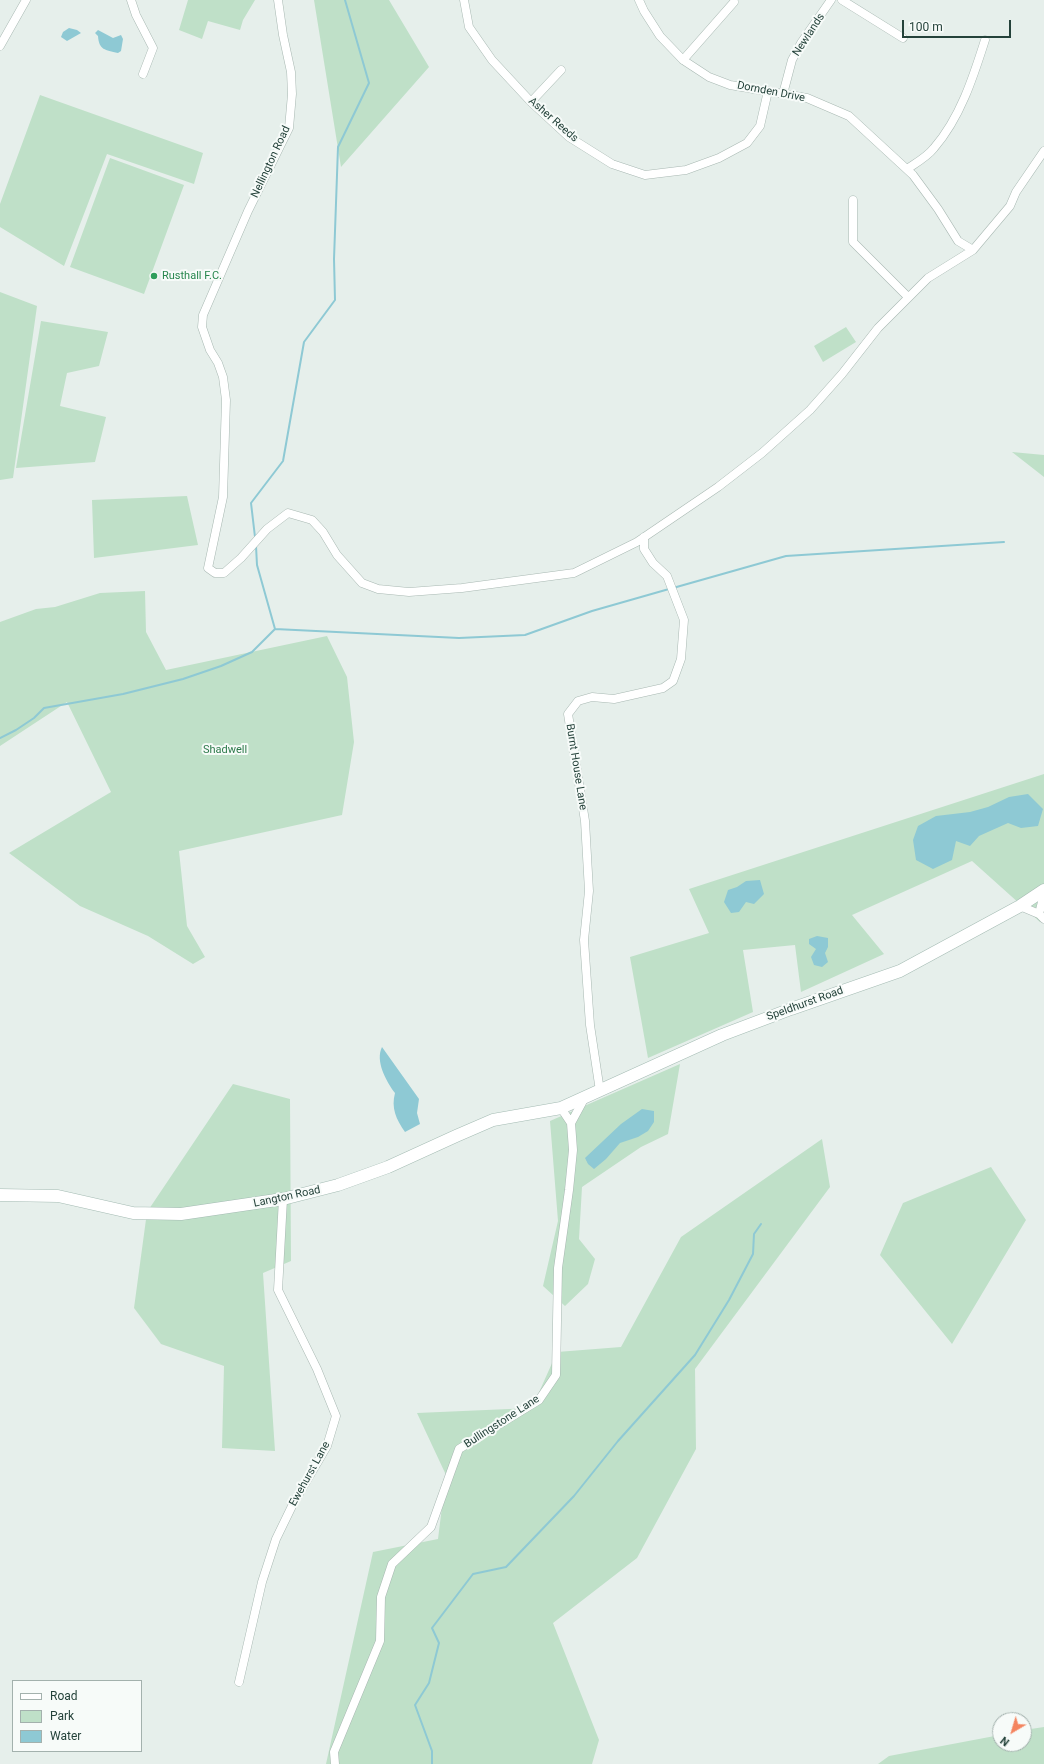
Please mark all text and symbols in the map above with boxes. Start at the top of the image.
street label: Newlands [790,11,828,59]
scale bar [904,12,1013,38]
text: 100 m [909,20,943,34]
street label: Dornden Drive [736,79,806,105]
street label: Asher Reeds [525,95,581,145]
street label: Nellington Road [249,124,293,200]
place label: Rusthall F.C. [162,269,222,283]
marker: Rusthall F.C. [149,271,159,281]
street label: Burnt House Lane [563,723,589,811]
park label: Shadwell [203,743,247,757]
street label: Speldhurst Road [765,984,845,1024]
street label: Langton Road [252,1183,322,1211]
street label: Bullingstone Lane [462,1393,542,1451]
street label: Ewehurst Lane [287,1439,333,1509]
legend [12,1680,142,1752]
text: Road [50,1689,78,1703]
text: Park [50,1709,74,1723]
north arrow [992,1712,1032,1752]
text: Water [50,1729,81,1743]
text: N [998,1734,1012,1749]

